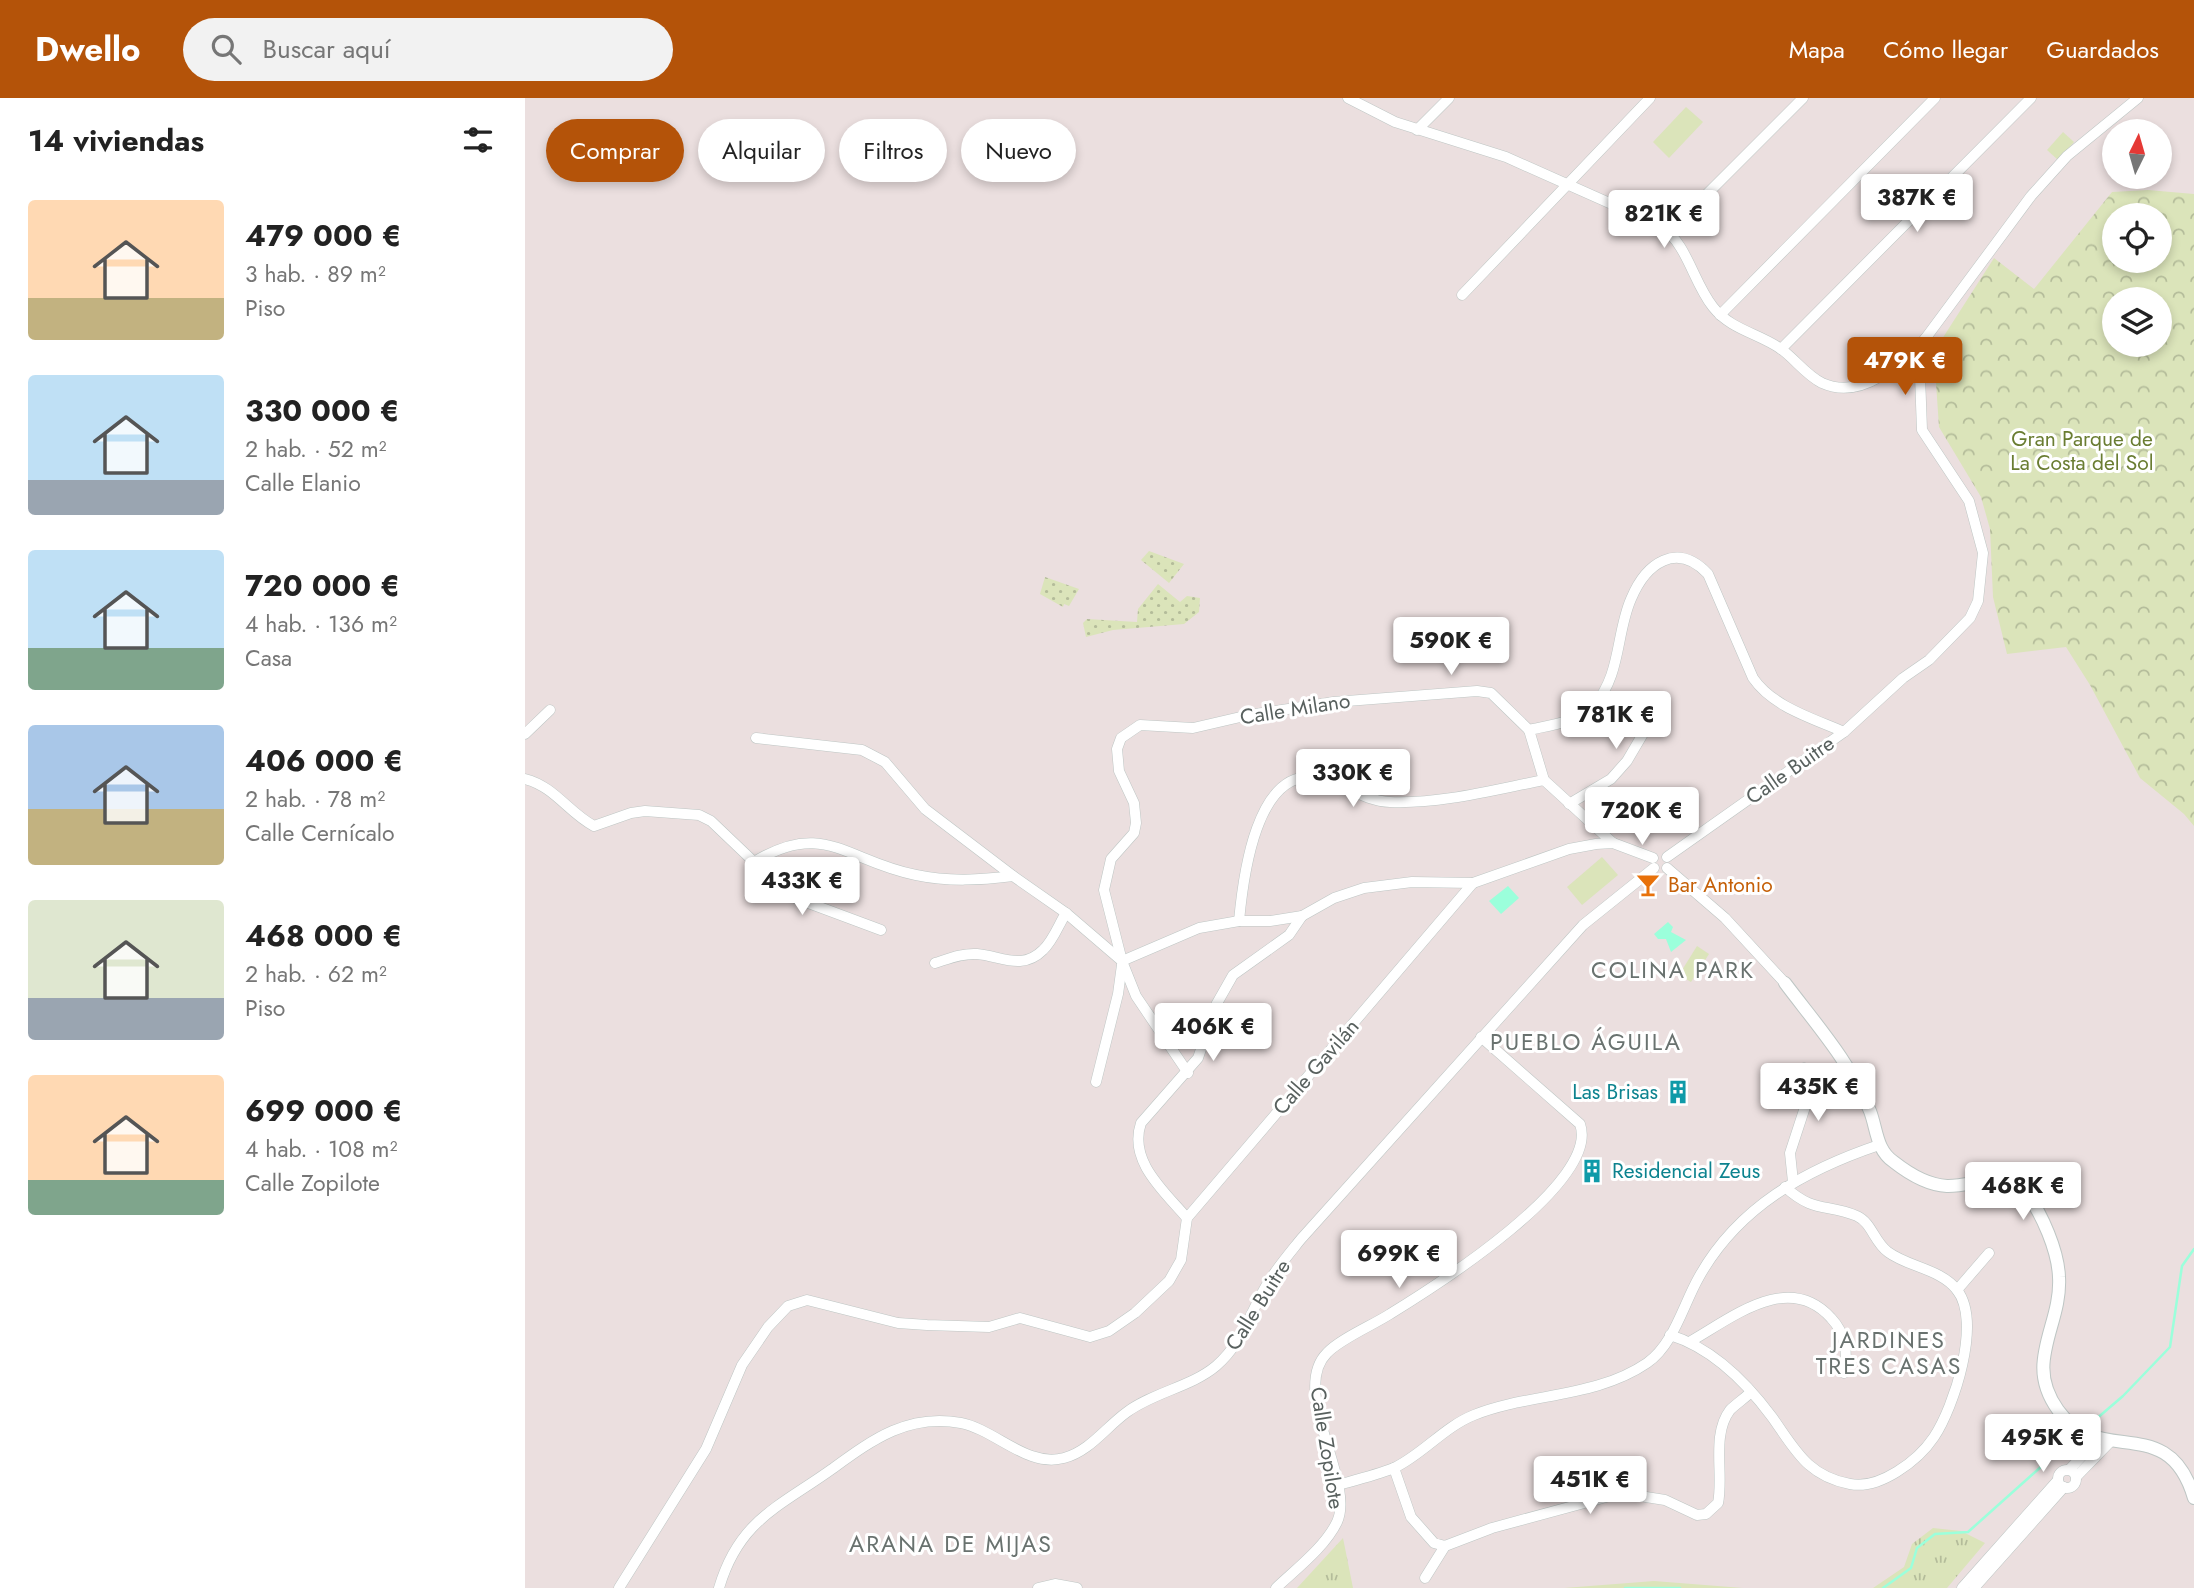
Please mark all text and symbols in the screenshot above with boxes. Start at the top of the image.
search box [183,18,673,81]
text: Dwello [35,26,141,73]
icon: search [207,30,245,68]
text: Buscar aquí [263,30,391,68]
text: Mapa [1789,32,1845,67]
text: Cómo llegar [1883,32,2008,67]
text: Guardados [2046,32,2159,67]
text: 14 viviendas [28,119,204,162]
chip: Comprar [546,119,684,182]
chip: Alquilar [698,119,825,182]
chip: Filtros [839,119,947,182]
chip: Nuevo [961,119,1076,182]
north arrow [2102,119,2172,189]
map controls [2102,119,2172,357]
icon: filters [459,121,497,159]
pin: 387K € [1860,174,1974,234]
text: 387K € [1877,180,1957,214]
pin: 821K € [1607,190,1721,250]
text: 821K € [1624,196,1704,230]
button: locate [2102,203,2172,273]
text: 479 000 € [245,214,401,257]
icon: home [84,228,168,312]
text: 3 hab. · 89 m² [245,257,386,291]
button: layers [2102,287,2172,357]
text: Piso [245,291,285,325]
pin: 479K € [1848,338,1962,397]
text: 479K € [1863,343,1947,377]
text: 330 000 € [245,389,399,432]
icon: home [84,403,168,487]
park label: Gran Parque de La Costa del Sol [2010,424,2154,478]
text: 2 hab. · 52 m² [245,432,387,466]
text: Calle Elanio [245,466,361,500]
text: 720 000 € [245,564,400,607]
icon: home [84,578,168,662]
text: 4 hab. · 136 m² [245,607,397,641]
pin: 590K € [1394,618,1508,677]
text: 590K € [1409,623,1493,657]
text: Casa [245,641,292,675]
street label: Calle Milano [1238,685,1352,733]
pin: 781K € [1559,692,1673,751]
text: 781K € [1577,697,1655,731]
street label: Calle Buitre [1740,728,1841,812]
text: 406 000 € [245,739,403,782]
pin: 330K € [1296,750,1410,809]
icon: home [84,753,168,837]
text: 330K € [1312,755,1394,789]
text: 2 hab. · 78 m² [245,782,385,816]
pin: 720K € [1585,788,1699,847]
text: 720K € [1601,793,1683,827]
text: Calle Cernícalo [245,816,395,850]
pin: 433K € [745,858,859,917]
text: 433K € [761,863,843,897]
place label: Bar Antonio [1668,870,1773,900]
bar icon: Bar Antonio [1634,871,1662,899]
text: 468 000 € [245,914,402,957]
icon: home [84,928,168,1012]
district label: COLINA PARK [1591,953,1755,987]
text: 2 hab. · 62 m² [245,957,387,991]
text: Piso [245,991,285,1025]
pin: 406K € [1156,1004,1270,1063]
text: 406K € [1171,1009,1255,1043]
street label: Calle Gavilán [1266,1013,1366,1121]
district label: PUEBLO ÁGUILA [1490,1025,1682,1059]
pin: 435K € [1761,1063,1875,1123]
text: 435K € [1776,1069,1860,1103]
place label: Las Brisas [1572,1077,1658,1107]
building icon: Las Brisas [1664,1078,1692,1106]
text: 699 000 € [245,1089,402,1132]
icon: home [84,1103,168,1187]
text: 4 hab. · 108 m² [245,1132,398,1166]
place label: Residencial Zeus [1612,1156,1760,1186]
building icon: Residencial Zeus [1578,1157,1606,1185]
pin: 468K € [1966,1162,2080,1222]
text: Calle Zopilote [245,1166,380,1200]
text: 468K € [1981,1168,2065,1202]
pin: 699K € [1342,1230,1456,1290]
text: 699K € [1357,1236,1441,1270]
street label: Calle Buitre [1218,1254,1298,1356]
district label: JARDINES TRES CASAS [1816,1323,1962,1383]
street label: Calle Zopilote [1303,1385,1351,1511]
pin: 495K € [1986,1414,2100,1474]
text: 495K € [2001,1420,2085,1454]
pin: 451K € [1533,1456,1647,1516]
text: 451K € [1550,1462,1630,1496]
district label: ARANA DE MIJAS [849,1527,1053,1561]

